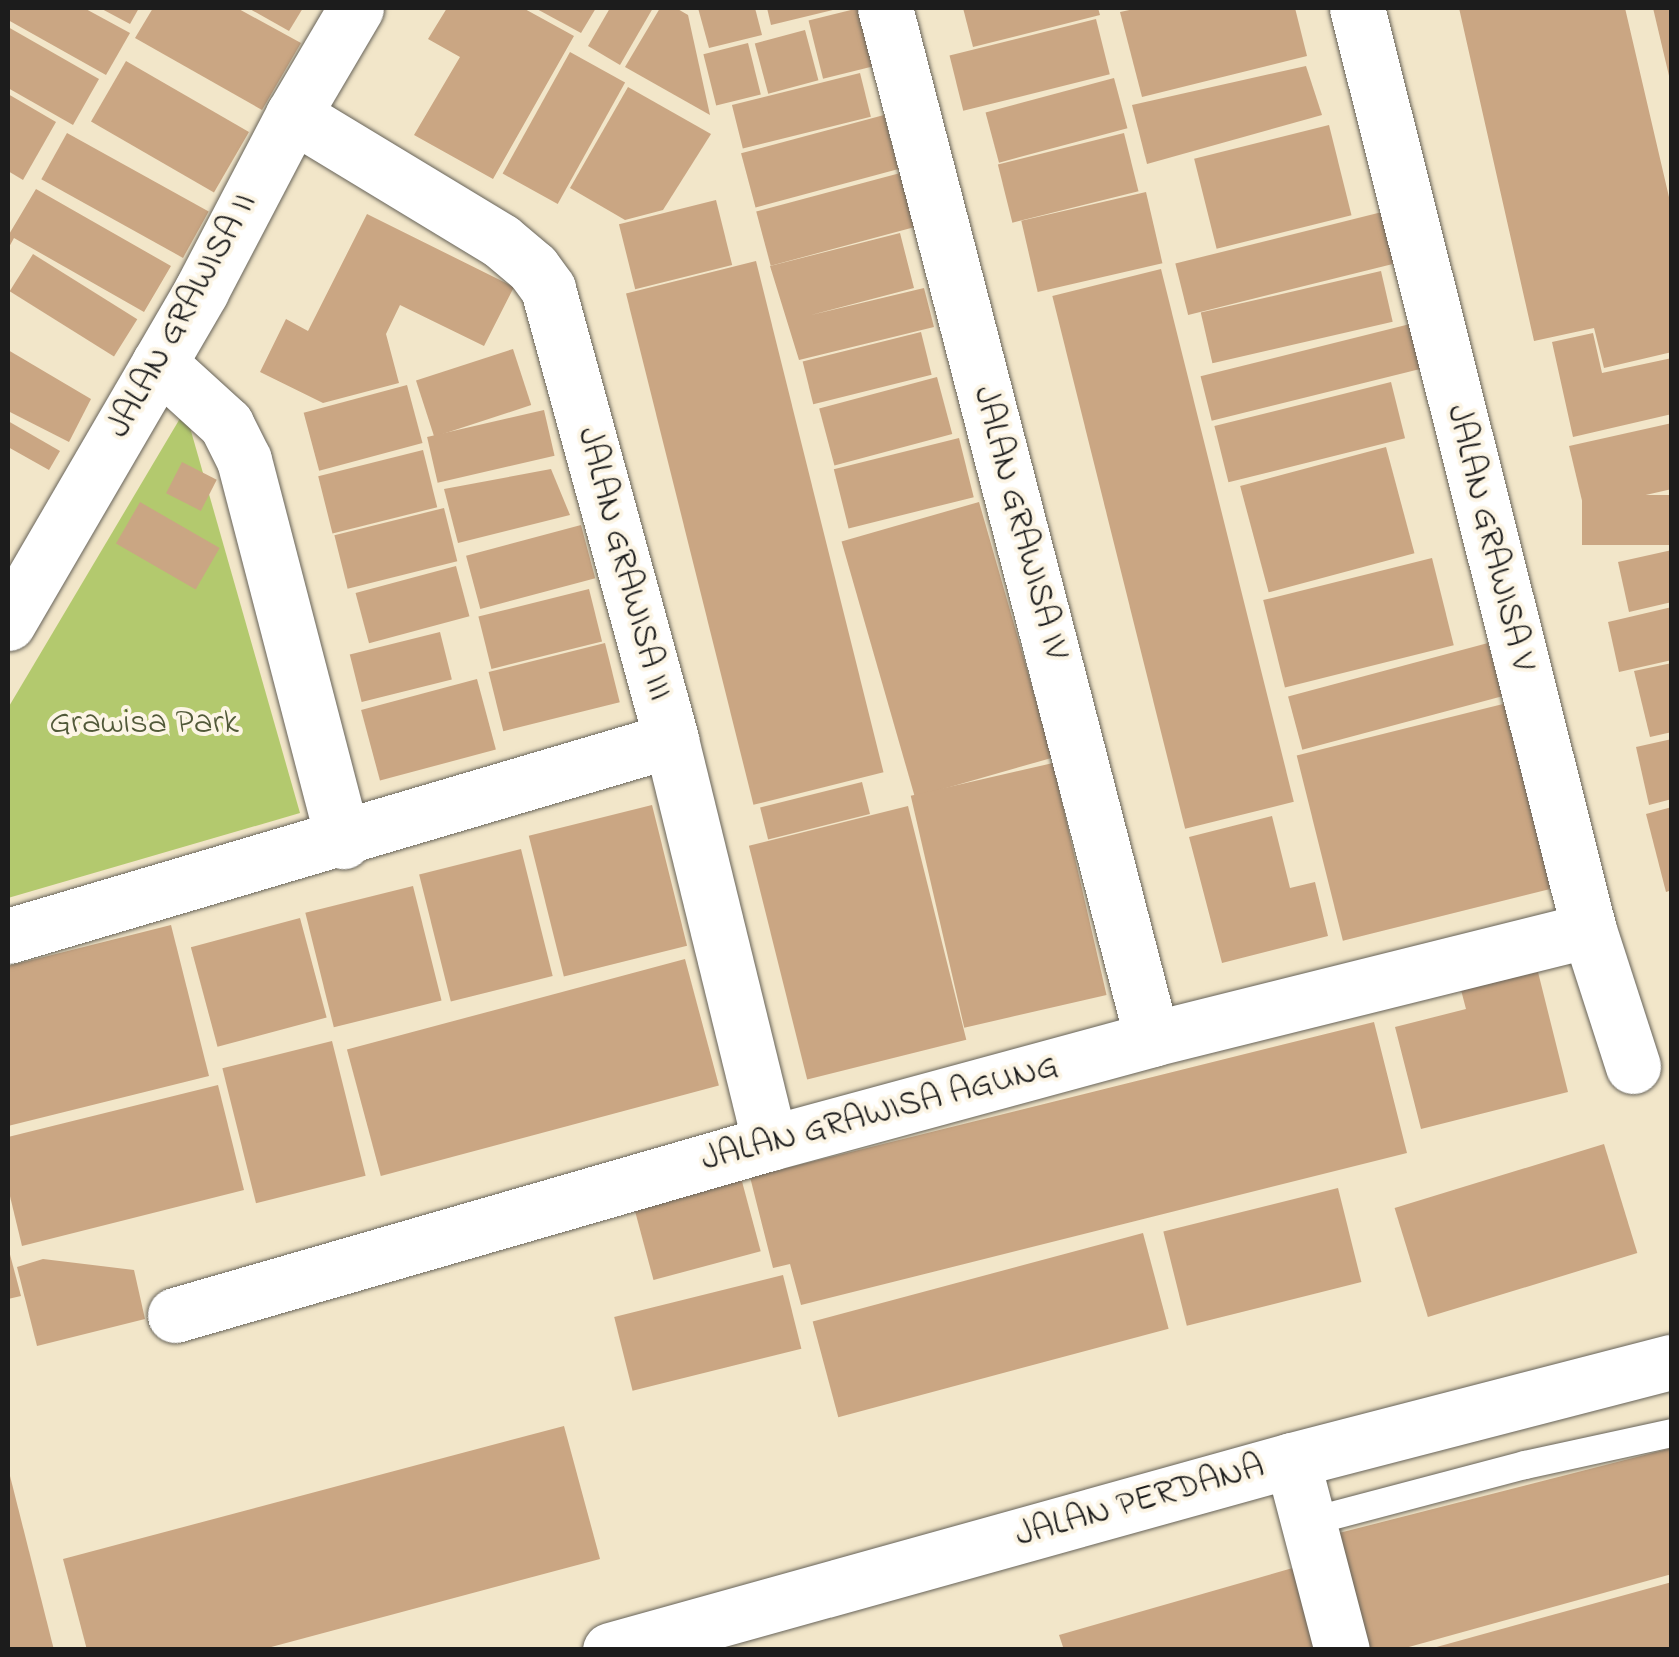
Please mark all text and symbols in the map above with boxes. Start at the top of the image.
street label: JALAN GRAWISA II [98,186,268,446]
street label: JALAN GRAWISA IV [962,382,1076,664]
street label: JALAN GRAWISA V [1436,400,1542,676]
street label: JALAN GRAWISA III [566,423,680,705]
park label: Grawisa Park [49,703,239,745]
street label: JALAN GRAWISA AGUNG [697,1046,1063,1182]
street label: JALAN PERDANA [1011,1446,1269,1558]

